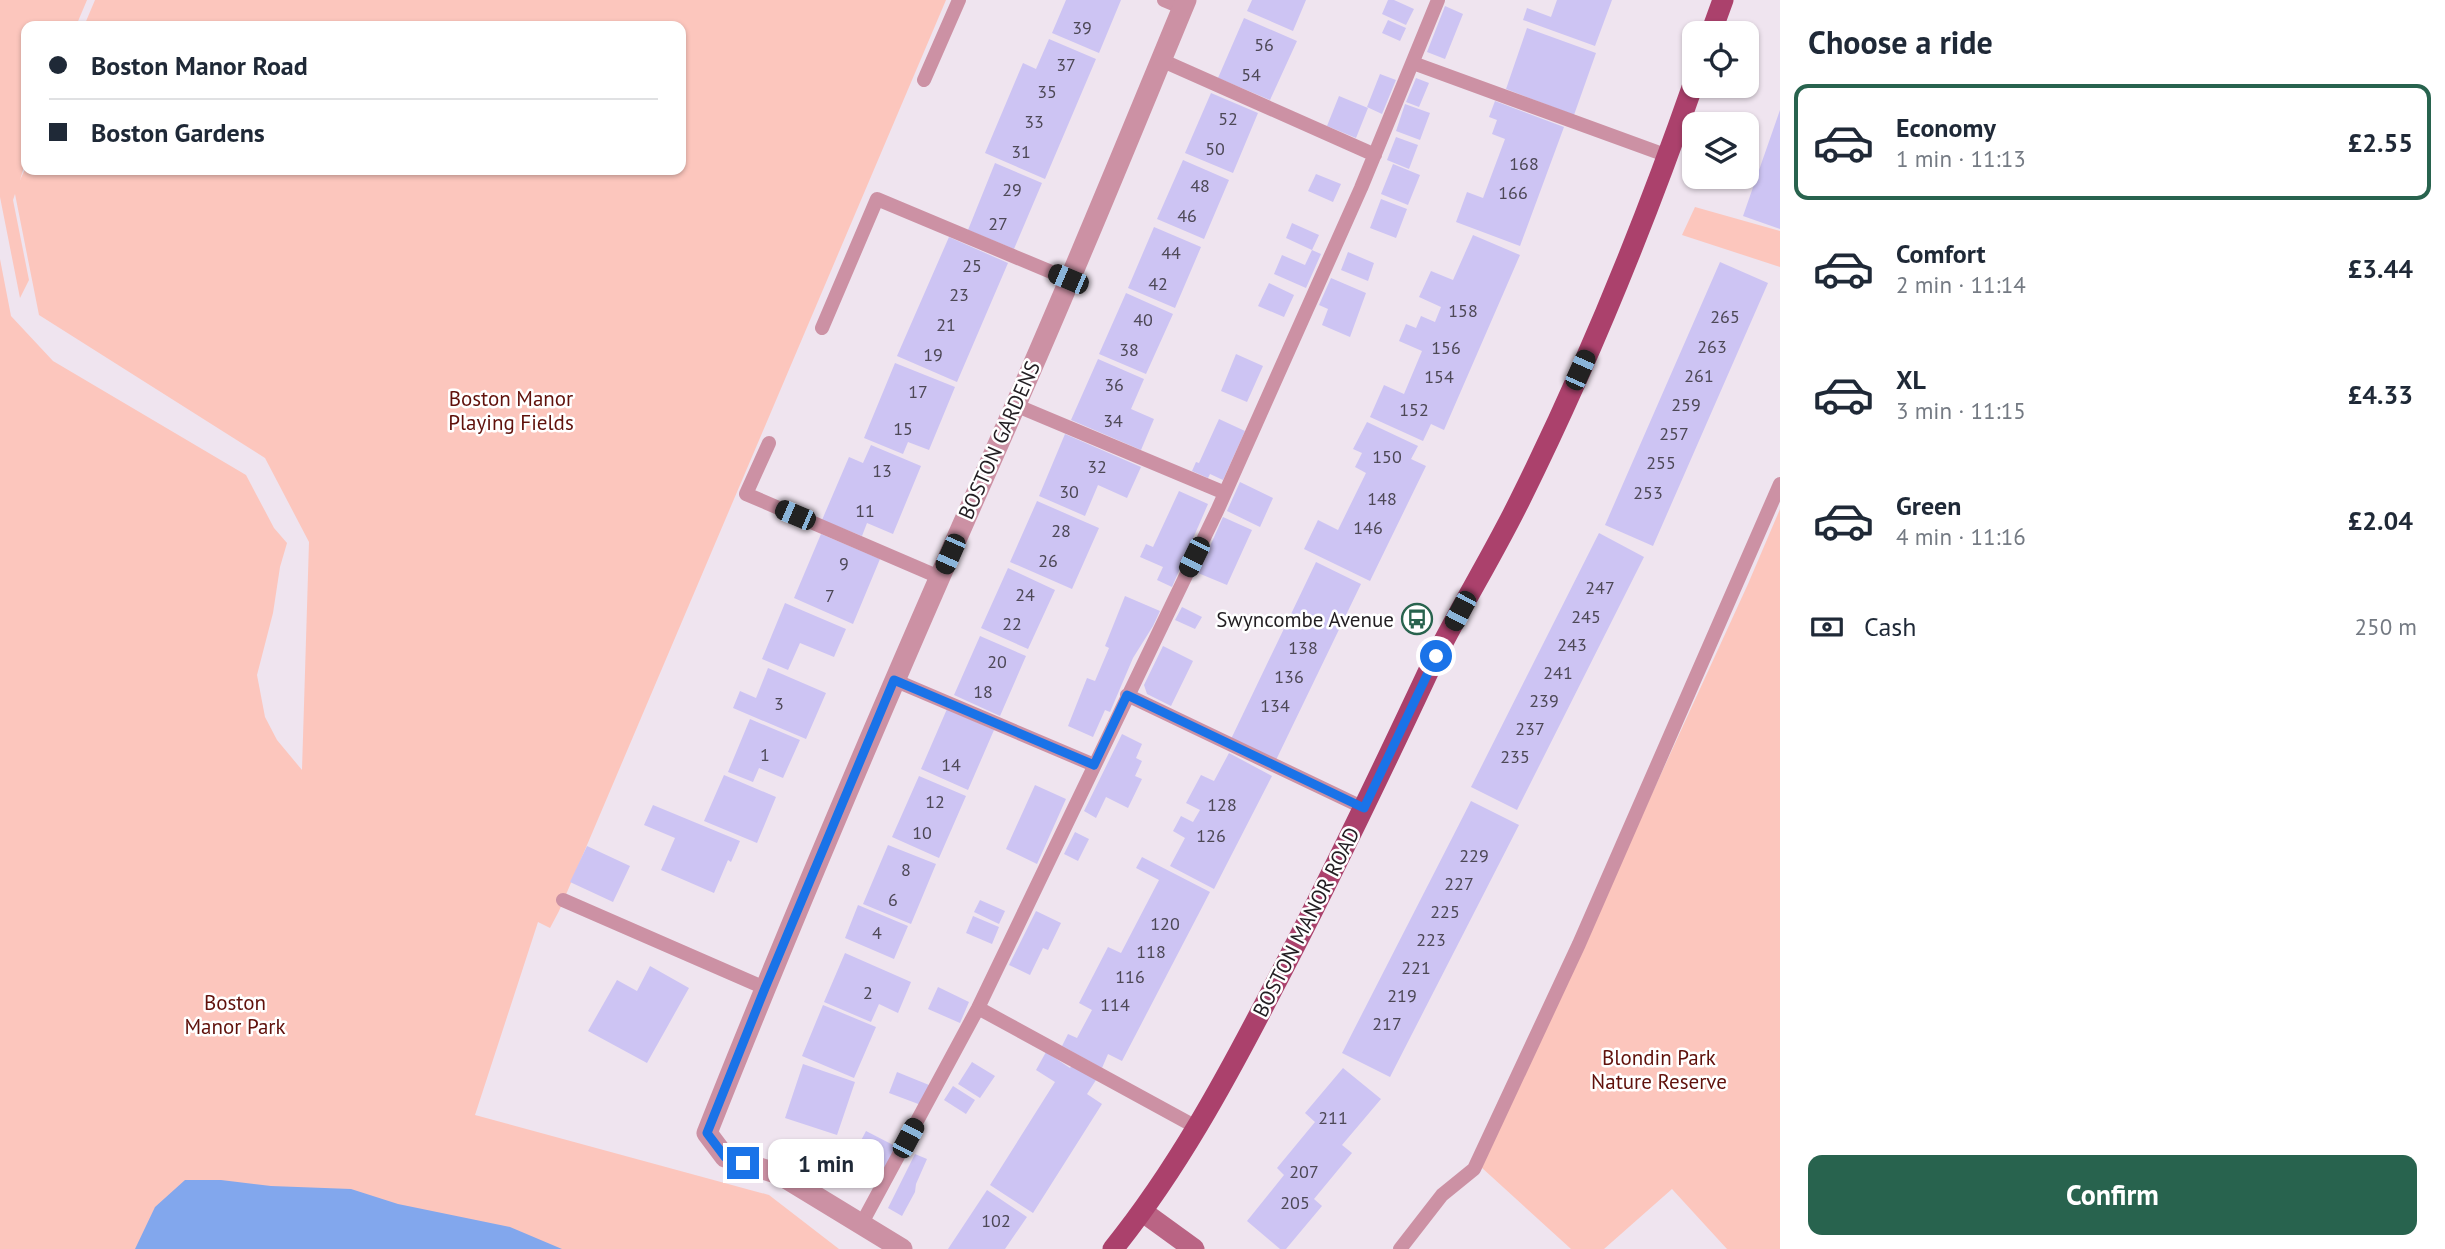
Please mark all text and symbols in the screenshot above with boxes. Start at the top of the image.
house number: 39 [1072,16,1092,39]
map controls [1682,21,1759,189]
button: locate [1682,21,1759,98]
text: Choose a ride [1808,21,1993,63]
house number: 56 [1254,33,1274,56]
text: Boston Manor Road [91,49,308,82]
house number: 37 [1056,53,1076,76]
house number: 54 [1241,63,1261,86]
house number: 35 [1037,80,1057,103]
house number: 52 [1218,107,1238,130]
house number: 33 [1024,110,1044,133]
icon: car [1812,111,1875,174]
text: Economy [1896,111,1996,144]
button: layers [1682,112,1759,189]
text: Boston Gardens [91,116,265,149]
text: £2.55 [2348,126,2413,159]
house number: 50 [1205,137,1225,160]
house number: 31 [1011,140,1031,163]
text: 1 min · 11:13 [1896,144,2026,173]
house number: 168 [1509,152,1539,175]
house number: 48 [1190,174,1210,197]
house number: 29 [1002,178,1022,201]
house number: 166 [1498,181,1528,204]
house number: 46 [1177,204,1197,227]
house number: 27 [988,212,1008,235]
icon: car [1812,237,1875,300]
text: Comfort [1896,237,1986,270]
house number: 44 [1161,241,1181,264]
text: £3.44 [2348,252,2413,285]
house number: 25 [962,254,982,277]
car [1045,261,1092,297]
text: 2 min · 11:14 [1896,270,2026,299]
house number: 42 [1148,272,1168,295]
house number: 23 [949,283,969,306]
house number: 158 [1448,299,1478,322]
house number: 265 [1710,305,1740,328]
house number: 40 [1133,308,1153,331]
house number: 21 [936,313,956,336]
house number: 263 [1697,335,1727,358]
house number: 156 [1431,336,1461,359]
house number: 38 [1119,338,1139,361]
house number: 19 [923,343,943,366]
car [1562,347,1599,393]
street label: BOSTON GARDENS [952,357,1046,523]
icon: car [1812,363,1875,426]
text: XL [1896,363,1926,396]
house number: 261 [1684,364,1714,387]
house number: 154 [1424,365,1454,388]
house number: 36 [1104,373,1124,396]
text: £4.33 [2348,378,2413,411]
house number: 17 [908,380,928,403]
park label: Boston Manor Playing Fields [448,385,574,436]
house number: 259 [1671,393,1701,416]
text: 3 min · 11:15 [1896,396,2026,425]
house number: 152 [1399,398,1429,421]
house number: 34 [1103,409,1123,432]
house number: 15 [893,417,913,440]
house number: 257 [1659,422,1689,445]
house number: 150 [1372,445,1402,468]
house number: 255 [1646,451,1676,474]
house number: 32 [1087,455,1107,478]
house number: 13 [872,459,892,482]
house number: 30 [1059,480,1079,503]
house number: 253 [1633,481,1663,504]
house number: 148 [1367,487,1397,510]
icon: car [1812,489,1875,552]
text: Green [1896,489,1961,522]
car [772,497,819,533]
house number: 11 [855,499,875,522]
text: £2.04 [2348,504,2413,537]
house number: 146 [1353,516,1383,539]
house number: 28 [1051,519,1071,542]
text: 4 min · 11:16 [1896,522,2026,551]
car [932,531,969,577]
car [1176,534,1213,580]
house number: 26 [1038,549,1058,572]
house number: 9 [839,552,849,575]
house number: 247 [1585,576,1615,599]
house number: 24 [1015,583,1035,606]
house number: 7 [825,584,835,607]
car [1441,588,1480,634]
bus stop icon: Swyncombe Avenue [1400,602,1434,636]
house number: 245 [1571,605,1601,628]
place label: Swyncombe Avenue [1216,606,1394,633]
icon: cash [1808,608,1846,646]
text: Cash [1864,610,1916,643]
house number: 22 [1002,612,1022,635]
text: 250 m [2355,612,2417,641]
house number: 243 [1557,633,1587,656]
house number: 138 [1288,636,1318,659]
route start [1420,640,1452,672]
house number: 20 [987,650,1007,673]
house number: 241 [1543,661,1573,684]
house number: 136 [1274,665,1304,688]
house number: 18 [973,680,993,703]
house number: 239 [1529,689,1559,712]
house number: 3 [774,692,784,715]
house number: 134 [1260,694,1290,717]
house number: 237 [1515,717,1545,740]
house number: 1 [760,743,770,766]
house number: 235 [1500,745,1530,768]
house number: 14 [941,753,961,776]
house number: 12 [925,790,945,813]
house number: 128 [1207,793,1237,816]
house number: 10 [912,821,932,844]
street label: BOSTON MANOR ROAD [1246,823,1366,1021]
house number: 126 [1196,824,1226,847]
house number: 229 [1459,844,1489,867]
house number: 8 [901,858,911,881]
house number: 227 [1444,872,1474,895]
house number: 6 [888,888,898,911]
house number: 225 [1430,900,1460,923]
house number: 120 [1150,912,1180,935]
house number: 4 [872,921,882,944]
house number: 223 [1416,928,1446,951]
house number: 118 [1136,940,1166,963]
house number: 221 [1401,956,1431,979]
house number: 116 [1115,965,1145,988]
house number: 2 [863,981,873,1004]
house number: 219 [1387,984,1417,1007]
park label: Boston Manor Park [184,989,286,1040]
house number: 114 [1100,993,1130,1016]
house number: 217 [1372,1012,1402,1035]
park label: Blondin Park Nature Reserve [1591,1044,1727,1095]
house number: 211 [1318,1106,1348,1129]
car [889,1115,928,1161]
callout: 1 min [768,1138,883,1188]
route end [727,1147,759,1179]
text: 1 min [798,1149,854,1178]
button: Confirm [1808,1155,2417,1235]
house number: 207 [1289,1160,1319,1183]
house number: 205 [1280,1191,1310,1214]
house number: 102 [981,1209,1011,1232]

